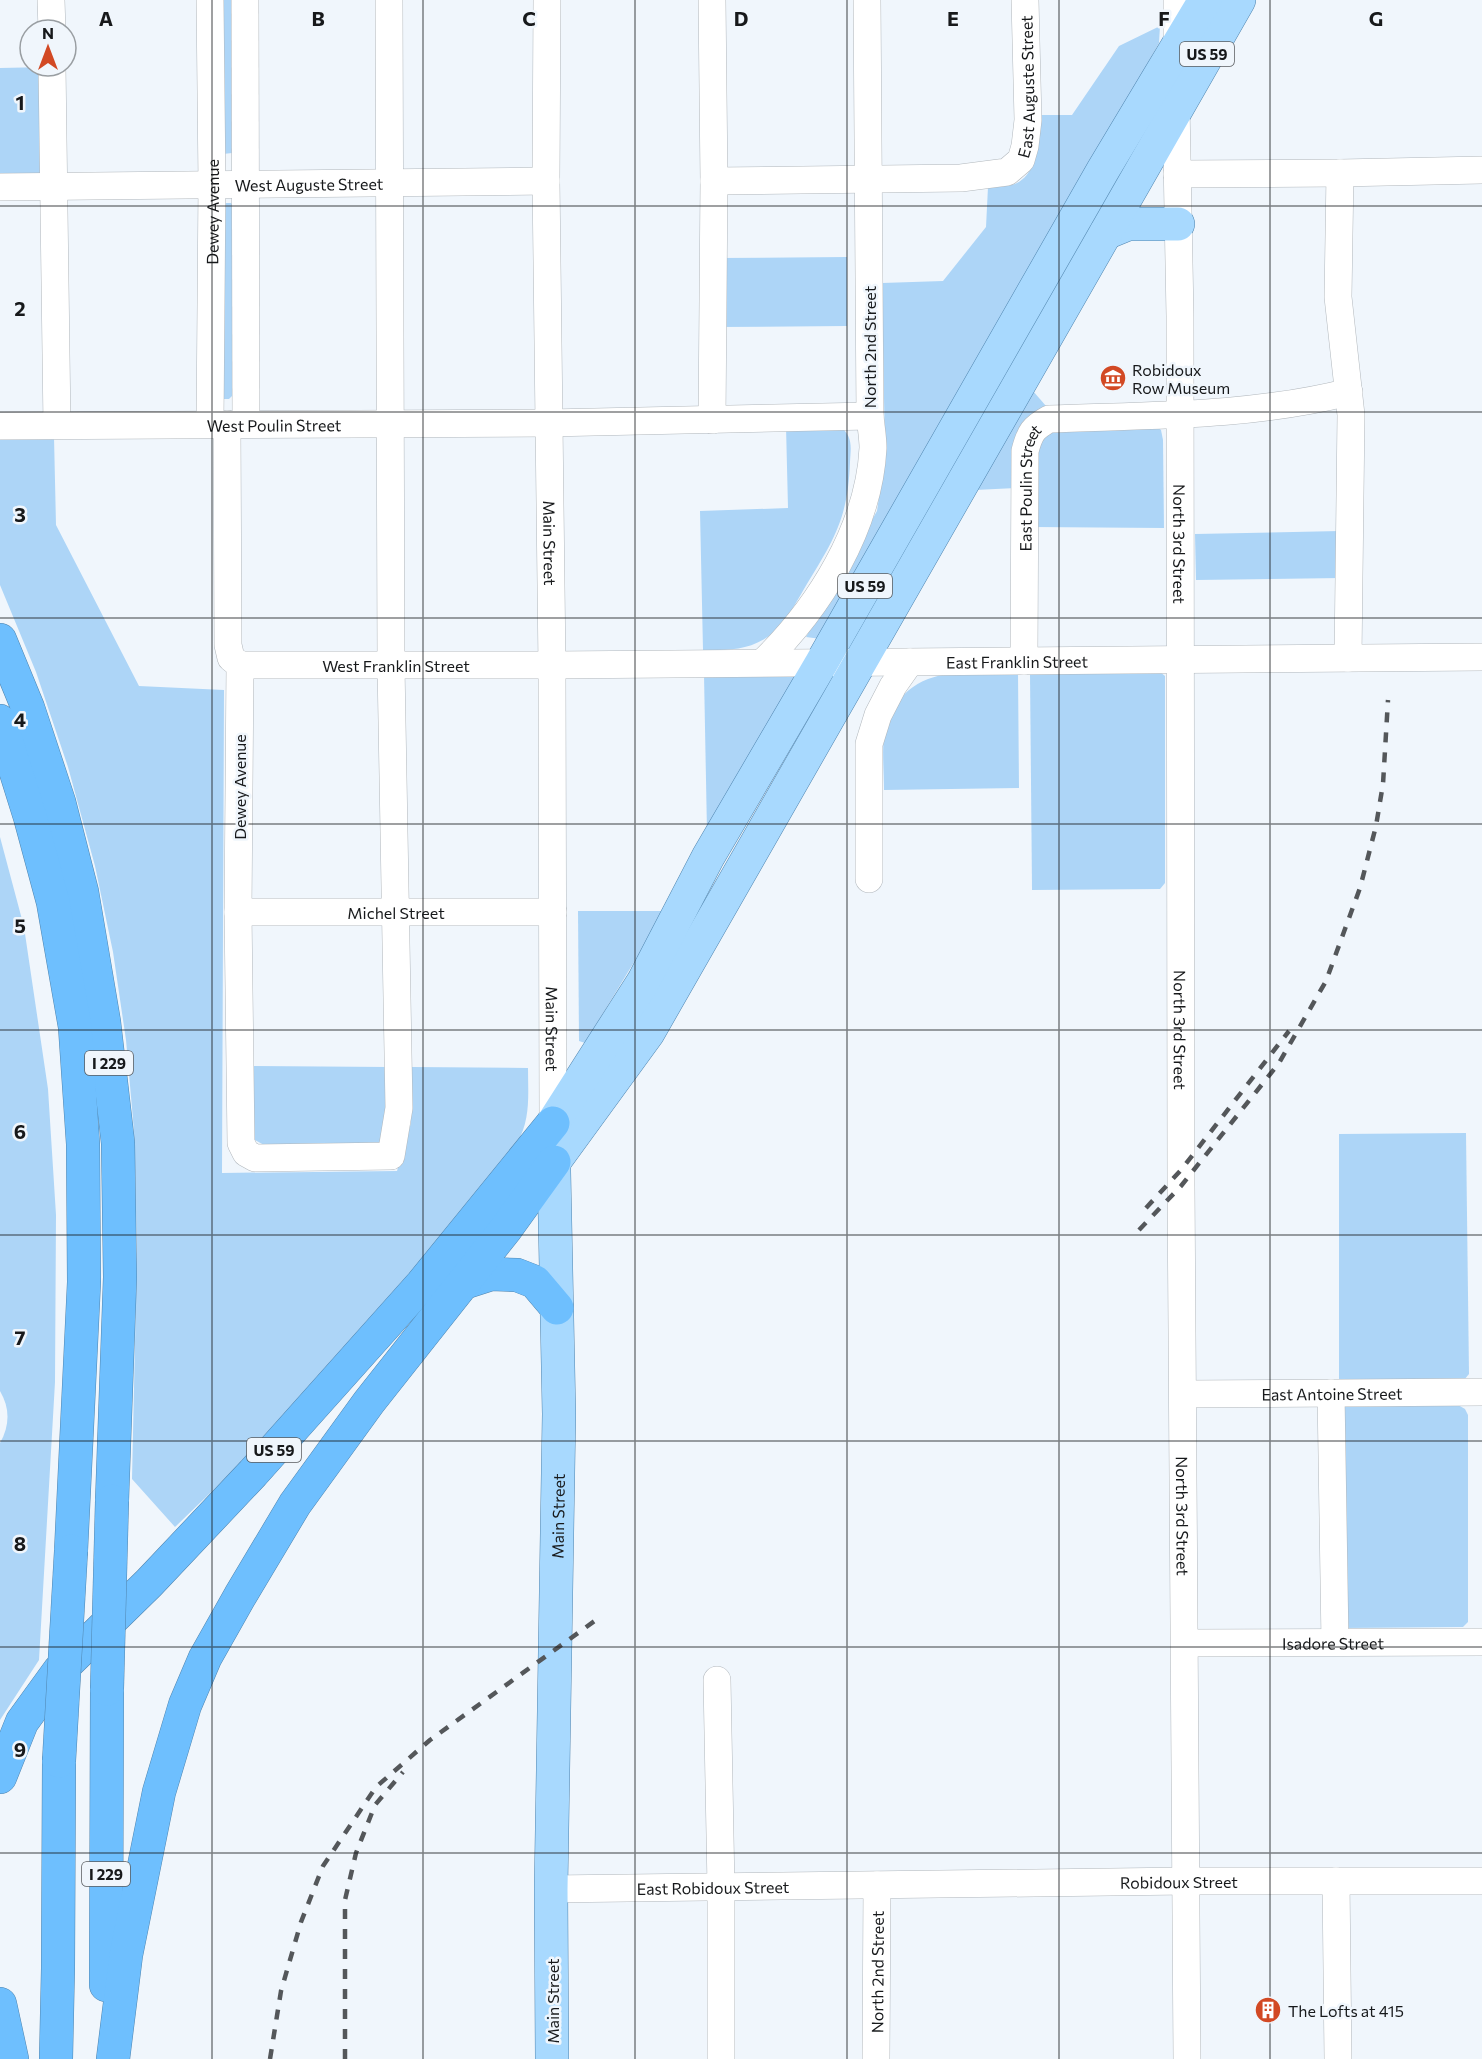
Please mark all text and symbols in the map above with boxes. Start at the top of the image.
text: A [99,6,113,30]
text: B [311,6,325,30]
text: C [522,6,536,30]
text: D [734,6,748,30]
text: E [947,6,959,30]
text: F [1158,6,1170,30]
text: G [1369,6,1383,30]
street label: East Auguste Street [1013,15,1038,160]
north arrow [18,18,78,78]
text: N [42,23,54,42]
road number: US 59 [1180,42,1234,66]
text: 1 [15,90,25,114]
street label: Dewey Avenue [202,159,222,265]
street label: West Auguste Street [235,173,384,194]
street label: North 2nd Street [860,285,879,408]
text: 2 [14,296,26,320]
place label: Robidoux Row Museum [1132,360,1230,397]
museum icon: Robidoux Row Museum [1098,363,1128,393]
street label: West Poulin Street [207,415,342,434]
street label: East Poulin Street [1015,419,1045,551]
street label: North 3rd Street [1171,484,1190,604]
street label: Main Street [540,500,561,586]
text: 3 [14,502,26,526]
road number: US 59 [838,574,892,598]
street label: East Franklin Street [946,651,1088,671]
street label: West Franklin Street [322,656,470,675]
text: 4 [14,707,26,731]
street label: Dewey Avenue [230,734,249,840]
street label: Michel Street [347,903,445,922]
text: 5 [14,913,26,937]
street label: North 3rd Street [1171,970,1190,1090]
street label: Main Street [543,986,562,1072]
road number: I 229 [85,1051,133,1075]
text: 6 [14,1119,26,1143]
text: 7 [15,1325,26,1349]
street label: East Antoine Street [1261,1383,1403,1403]
road number: US 59 [247,1438,301,1462]
street label: North 3rd Street [1173,1456,1193,1576]
street label: Main Street [547,1473,568,1559]
text: 8 [14,1531,26,1555]
street label: Isadore Street [1282,1633,1384,1652]
text: 9 [14,1737,26,1761]
road number: I 229 [82,1862,130,1886]
street label: Robidoux Street [1120,1871,1238,1891]
street label: East Robidoux Street [637,1876,790,1897]
street label: North 2nd Street [867,1910,886,2033]
street label: Main Street [543,1958,562,2044]
building icon: The Lofts at 415 [1253,1995,1283,2025]
place label: The Lofts at 415 [1288,2001,1404,2020]

